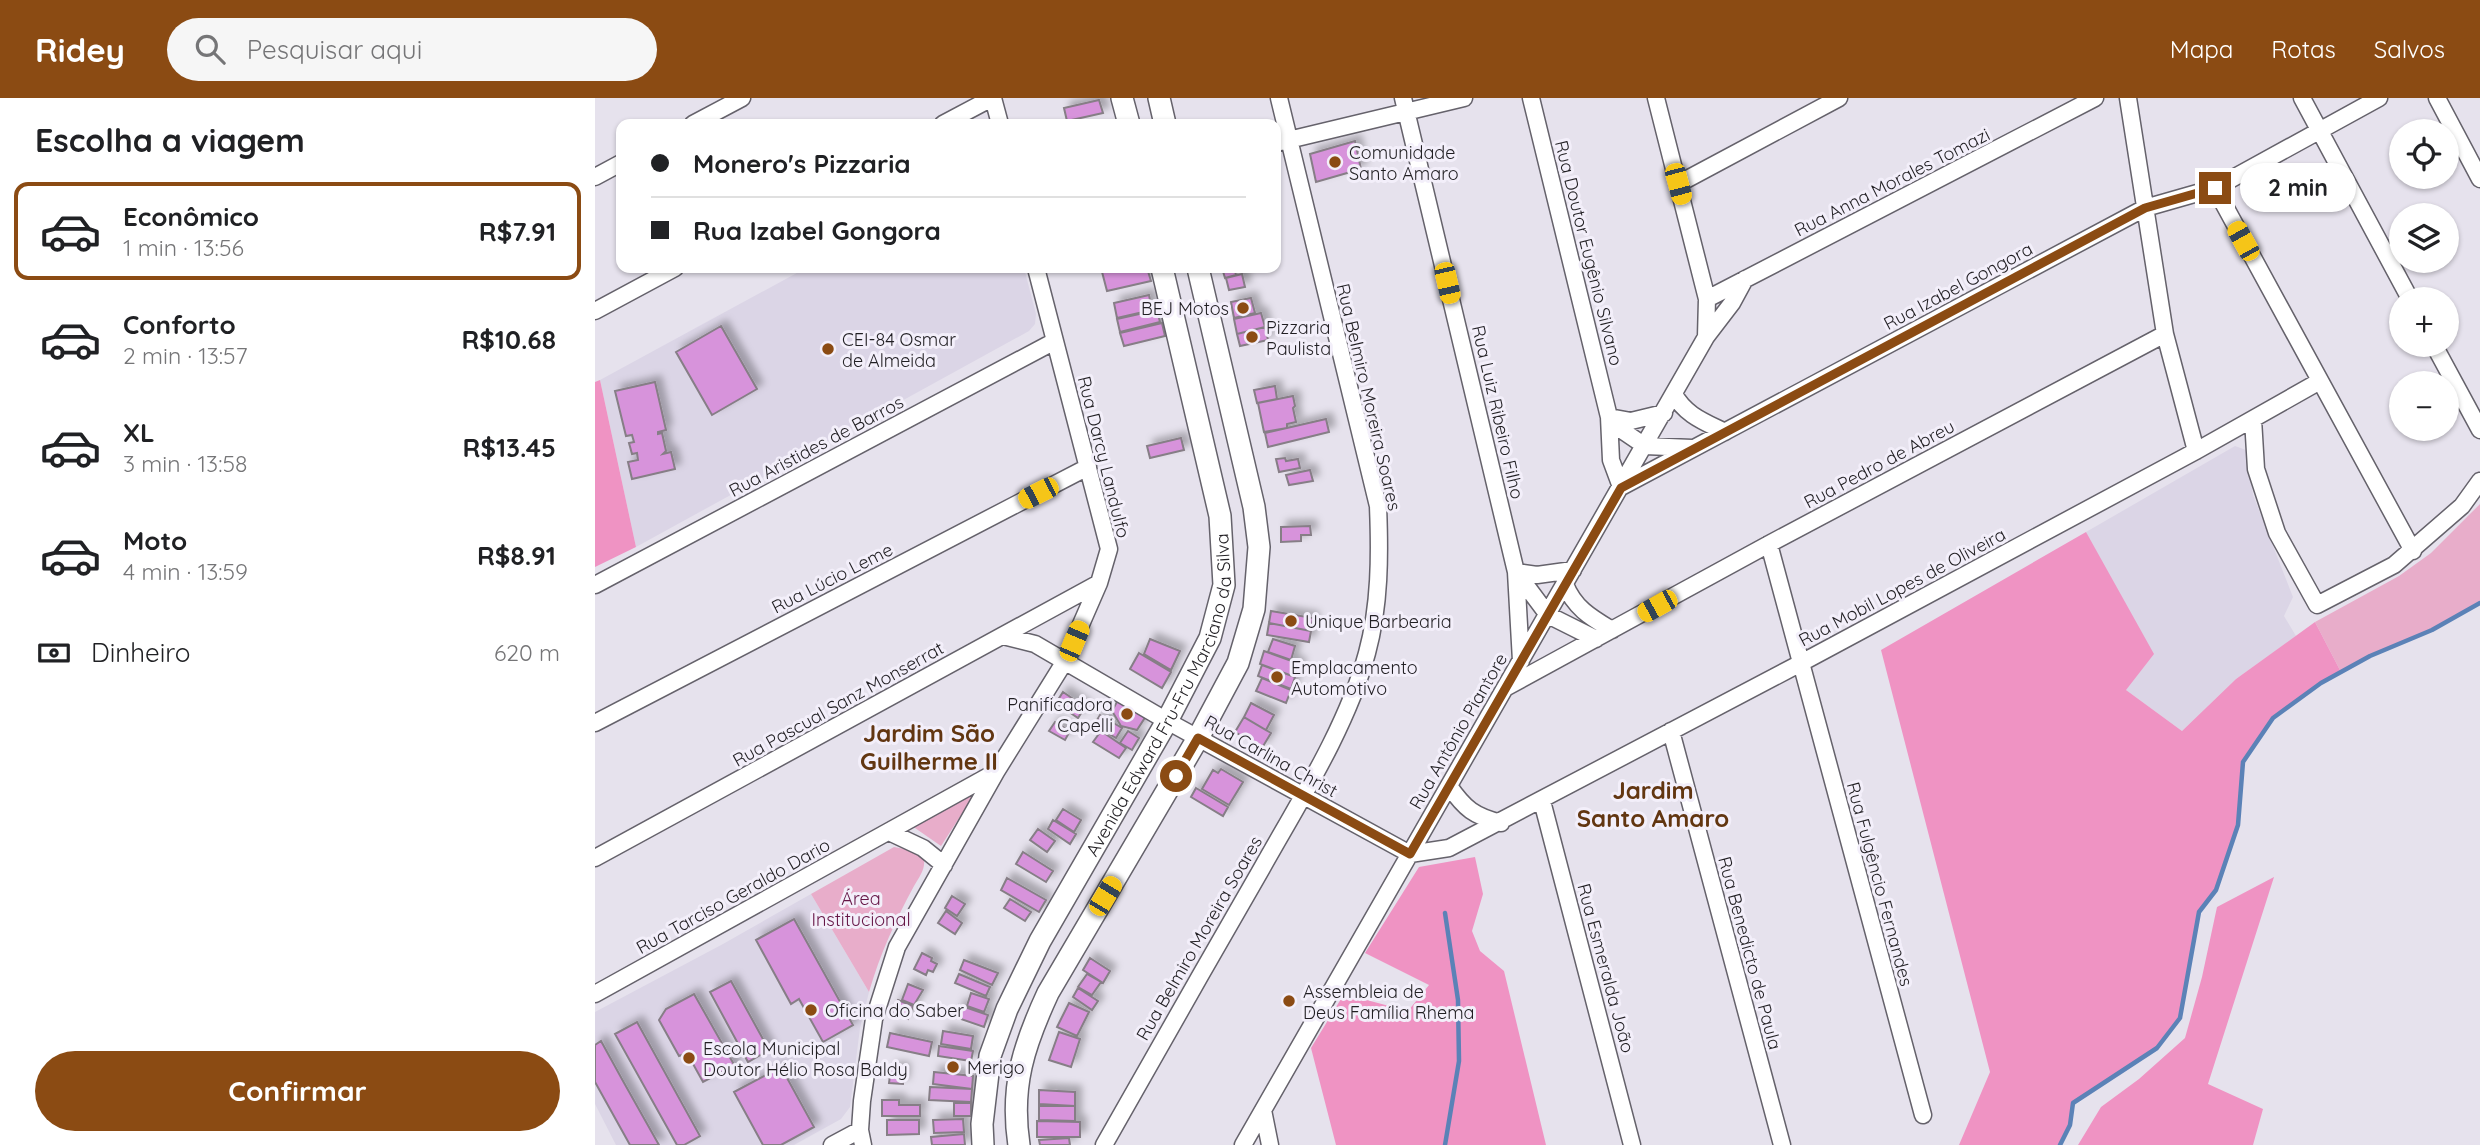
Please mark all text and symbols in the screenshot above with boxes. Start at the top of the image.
search box [167,18,657,81]
text: Ridey [35,29,125,70]
icon: search [191,30,229,68]
text: Pesquisar aqui [247,33,422,66]
text: Mapa [2170,34,2233,64]
text: Rotas [2271,34,2336,64]
text: Salvos [2374,34,2445,64]
map controls [2389,119,2459,441]
button: locate [2389,119,2459,189]
text: Escolha a viagem [35,120,305,160]
street label: Rua Anna Morales Tomazi [1790,123,1994,241]
street label: Rua Doutor Eugênio Silvano [1550,138,1628,368]
place label: Comunidade Santo Amaro [1349,141,1459,185]
text: Monero's Pizzaria [693,147,911,180]
marker: Comunidade Santo Amaro [1327,154,1343,170]
car [1663,161,1694,207]
callout: 2 min [2239,164,2355,212]
route end [2199,172,2231,204]
text: 2 min [2268,173,2328,202]
icon: car [39,200,102,263]
text: Econômico [123,200,259,233]
button: layers [2389,203,2459,273]
text: Rua Izabel Gongora [693,214,941,247]
text: R$7.91 [479,215,556,248]
car [2224,218,2263,264]
text: 1 min · 13:56 [123,233,244,262]
street label: Rua Izabel Gongora [1880,237,2036,335]
car [1433,260,1462,306]
street label: Rua Belmiro Moreira Soares [1332,281,1406,513]
button: + [2389,287,2459,357]
place label: BEJ Motos [1141,297,1229,320]
marker: BEJ Motos [1235,300,1251,316]
icon: car [39,308,102,371]
text: Conforto [123,308,236,341]
place label: Pizzaria Paulista [1266,316,1331,360]
text: R$10.68 [461,323,556,356]
street label: Rua Luiz Ribeiro Filho [1467,323,1529,501]
place label: CEI-84 Osmar de Almeida [842,328,956,372]
marker: Pizzaria Paulista [1244,329,1260,345]
text: 2 min · 13:57 [123,341,247,370]
marker: CEI-84 Osmar de Almeida [820,341,836,357]
button: − [2389,371,2459,441]
street label: Rua Darcy Landulfo [1073,374,1135,540]
street label: Rua Aristides de Barros [725,390,907,502]
street label: Rua Pedro de Abreu [1800,415,1958,513]
icon: car [39,416,102,479]
text: XL [123,416,155,449]
text: R$13.45 [463,431,556,464]
text: 3 min · 13:58 [123,449,247,478]
car [1015,474,1062,512]
street label: Rua Mobil Lopes de Oliveira [1795,523,2009,651]
icon: car [39,524,102,587]
text: Moto [123,524,187,557]
street label: Avenida Edward Fru-Fru Marciano da Silva [1080,533,1236,860]
street label: Rua Lúcio Leme [767,538,897,618]
text: R$8.91 [477,539,556,572]
text: 4 min · 13:59 [123,557,248,586]
car [1634,587,1681,625]
place label: Unique Barbearia [1305,610,1452,633]
marker: Unique Barbearia [1283,613,1299,629]
car [1057,618,1092,664]
icon: cash [35,634,73,672]
text: Dinheiro [91,636,190,669]
street label: Rua Pascual Sanz Monserrat [728,636,948,772]
text: 620 m [494,638,560,667]
street label: Rua Antônio Piantore [1404,649,1512,813]
place label: Emplacamento Automotivo [1291,656,1418,700]
marker: Emplacamento Automotivo [1269,669,1285,685]
place label: Panificadora Capelli [1007,693,1113,737]
marker: Panificadora Capelli [1119,706,1135,722]
street label: Rua Carlina Christ [1200,710,1342,802]
district label: Jardim São Guilherme II [860,718,998,776]
route start [1160,760,1192,792]
district label: Jardim Santo Amaro [1577,775,1729,833]
street label: Rua Fulgêncio Fernandes [1842,779,1918,989]
street label: Rua Belmiro Moreira Soares [1131,832,1267,1044]
street label: Rua Tarciso Geraldo Dario [632,833,834,959]
street label: Rua Benedicto de Paula [1713,854,1787,1052]
car [1086,873,1125,919]
street label: Rua Esmeralda João [1572,881,1640,1055]
park label: Área Institucional [811,887,911,931]
place label: Assembleia de Deus Família Rhema [1303,980,1474,1024]
marker: Assembleia de Deus Família Rhema [1281,993,1297,1009]
place label: Oficina do Saber [825,999,964,1022]
marker: Oficina do Saber [803,1002,819,1018]
place label: Escola Municipal Doutor Hélio Rosa Baldy [703,1037,908,1081]
marker: Escola Municipal Doutor Hélio Rosa Baldy [681,1050,697,1066]
button: Confirmar [35,1051,560,1131]
place label: Merigo [967,1056,1025,1079]
marker: Merigo [945,1059,961,1075]

